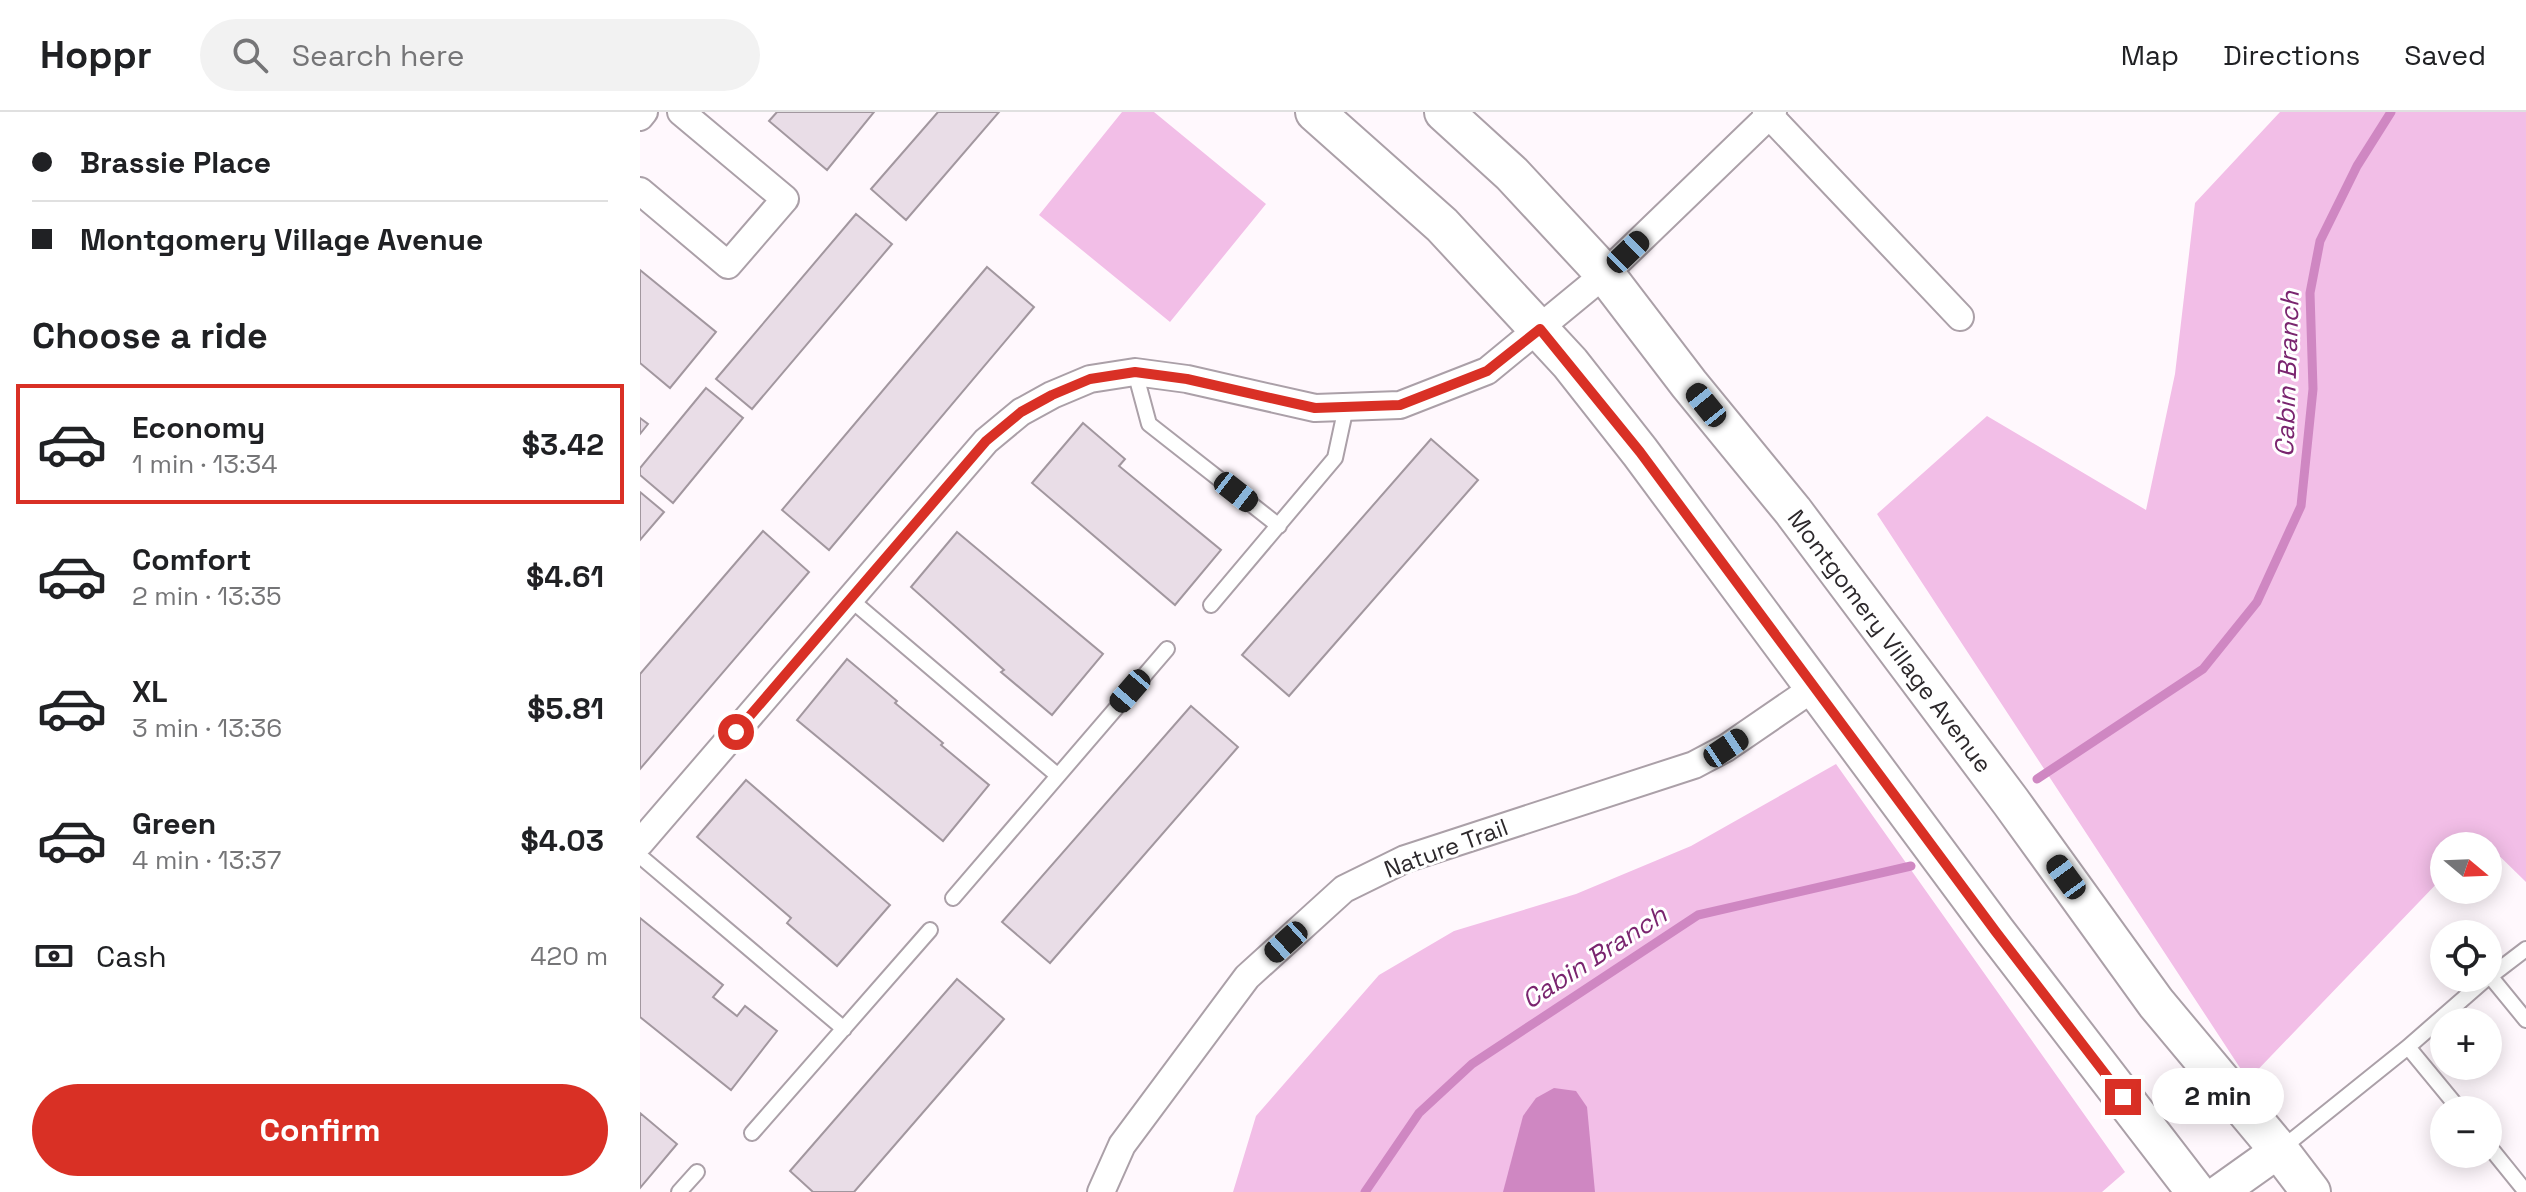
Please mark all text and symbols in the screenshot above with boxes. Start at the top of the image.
search box [200,19,760,91]
text: Hoppr [40,31,152,79]
icon: search [228,33,272,77]
text: Search here [292,36,465,75]
text: Map [2121,37,2179,73]
text: Directions [2223,37,2360,73]
text: Saved [2404,37,2486,73]
text: Brassie Place [80,143,271,182]
text: Montgomery Village Avenue [80,220,483,259]
car [1602,227,1654,277]
water label: Cabin Branch [2267,289,2307,458]
text: Choose a ride [32,313,268,359]
car [1682,379,1730,431]
icon: car [36,408,108,480]
text: Economy [132,408,265,447]
text: $3.42 [522,425,604,464]
text: 1 min · 13:34 [132,447,278,481]
car [1210,468,1262,516]
street label: Montgomery Village Avenue [1781,503,1999,779]
icon: car [36,540,108,612]
text: Comfort [132,540,251,579]
text: $4.61 [526,557,604,596]
text: 2 min · 13:35 [132,579,282,613]
car [1105,665,1155,717]
icon: car [36,672,108,744]
text: XL [132,672,168,711]
text: $5.81 [527,689,604,728]
text: 3 min · 13:36 [132,711,282,745]
route start [718,714,754,750]
car [1699,725,1753,771]
icon: car [36,804,108,876]
text: Green [132,804,216,843]
street label: Nature Trail [1380,811,1512,885]
text: $4.03 [520,821,604,860]
north arrow [2430,832,2502,904]
map controls [2430,832,2502,1168]
text: 4 min · 13:37 [132,843,281,877]
car [2042,851,2090,903]
water label: Cabin Branch [1515,897,1674,1017]
car [1260,917,1312,967]
button: locate [2430,920,2502,992]
icon: cash [32,934,76,978]
text: Cash [96,937,167,976]
text: 420 m [530,939,608,973]
button: + [2430,1008,2502,1080]
callout: 2 min [2151,1069,2283,1125]
route end [2105,1079,2141,1115]
text: 2 min [2184,1079,2252,1113]
button: Confirm [32,1084,608,1176]
button: − [2430,1096,2502,1168]

